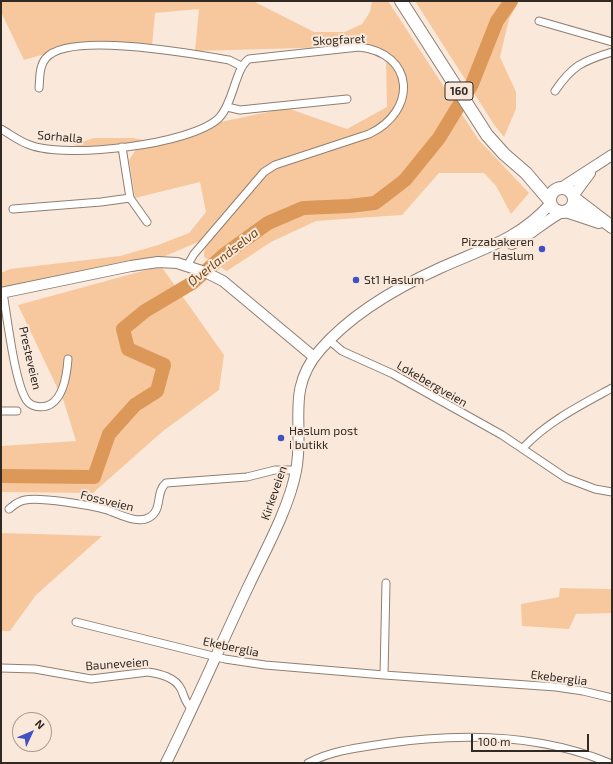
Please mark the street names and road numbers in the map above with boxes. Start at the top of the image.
street label: Skogfaret [312,31,366,49]
road number: 160 [445,82,473,100]
street label: Sørhalla [37,128,83,146]
street label: Presteveien [16,325,44,391]
street label: Løkebergveien [394,358,470,410]
street label: Kirkeveien [258,464,290,522]
street label: Fossveien [79,487,135,515]
street label: Ekeberglia [202,634,260,660]
street label: Bauneveien [85,655,149,673]
street label: Ekeberglia [530,667,588,689]

